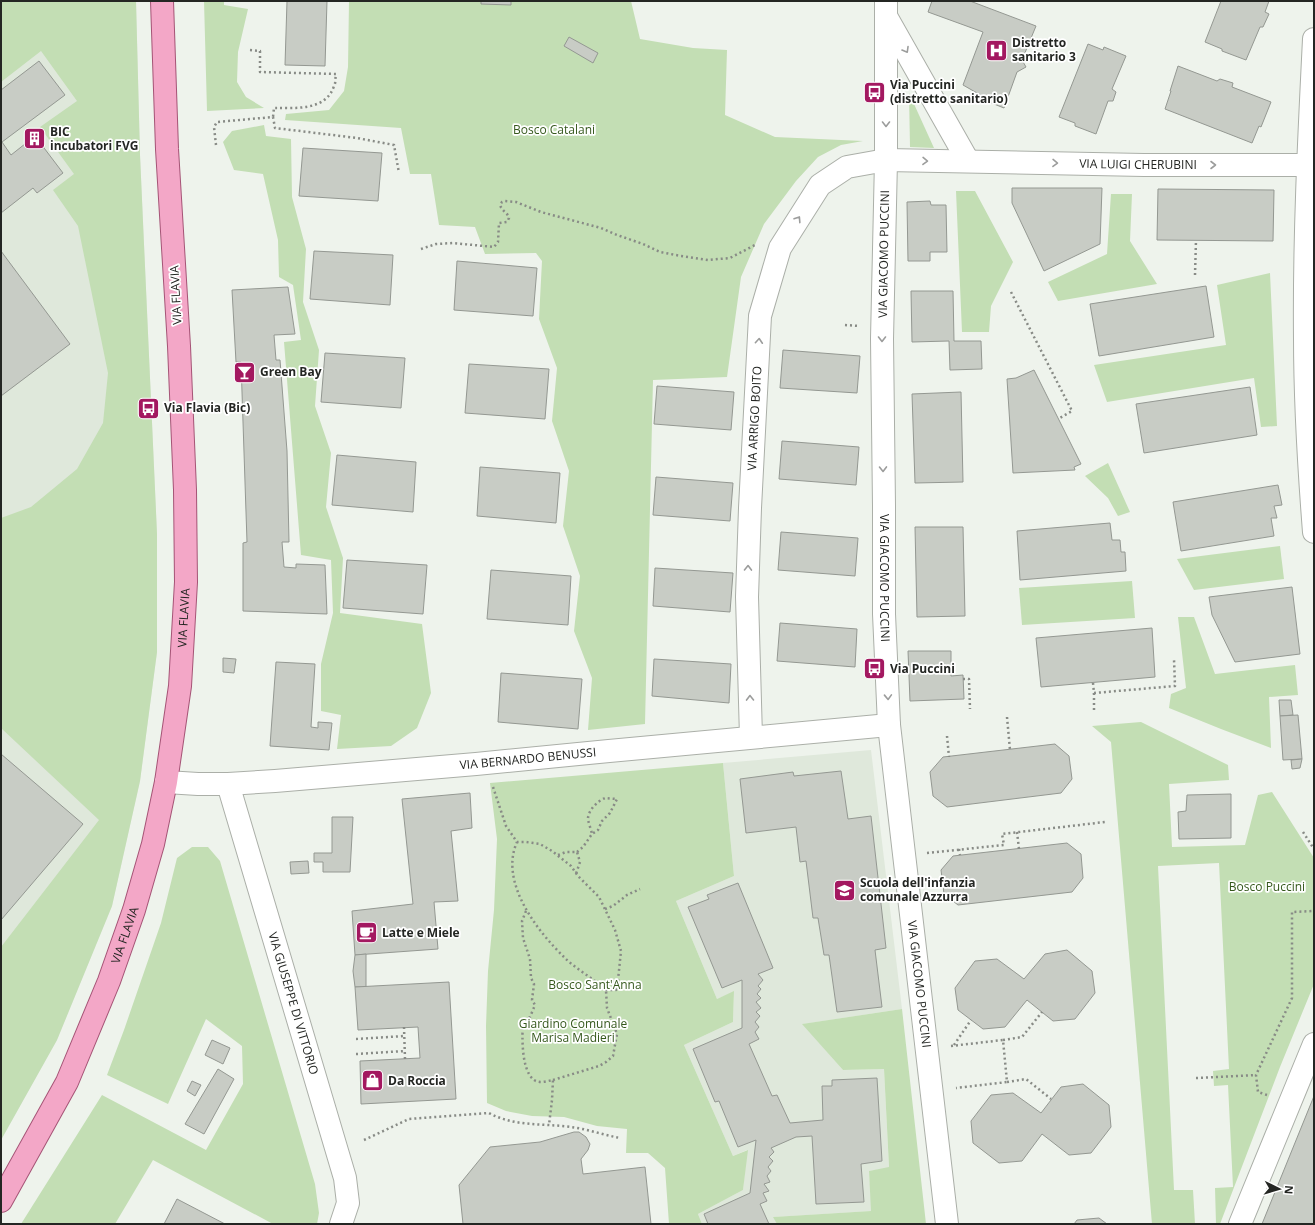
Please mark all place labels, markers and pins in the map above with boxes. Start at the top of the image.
place label: Distretto sanitario 3 [1012,34,1076,65]
hospital icon: Distretto sanitario 3 [984,37,1010,63]
place label: Via Puccini (distretto sanitario) [890,76,1008,107]
bus stop icon: Via Puccini (distretto sanitario) [862,79,888,105]
place label: BIC incubatori FVG [50,123,138,154]
building icon: BIC incubatori FVG [21,126,47,152]
bar icon: Green Bay [232,359,258,385]
place label: Green Bay [260,363,322,380]
bus stop icon: Via Flavia (Bic) [136,395,162,421]
place label: Via Flavia (Bic) [164,399,250,416]
bus stop icon: Via Puccini [861,656,887,682]
place label: Via Puccini [890,660,955,677]
place label: Scuola dell'infanzia comunale Azzurra [860,874,975,905]
school or university icon: Scuola dell'infanzia comunale Azzurra [831,877,857,903]
cafe icon: Latte e Miele [354,920,380,946]
place label: Latte e Miele [382,924,460,941]
shop icon: Da Roccia [359,1068,385,1094]
place label: Da Roccia [388,1072,446,1089]

